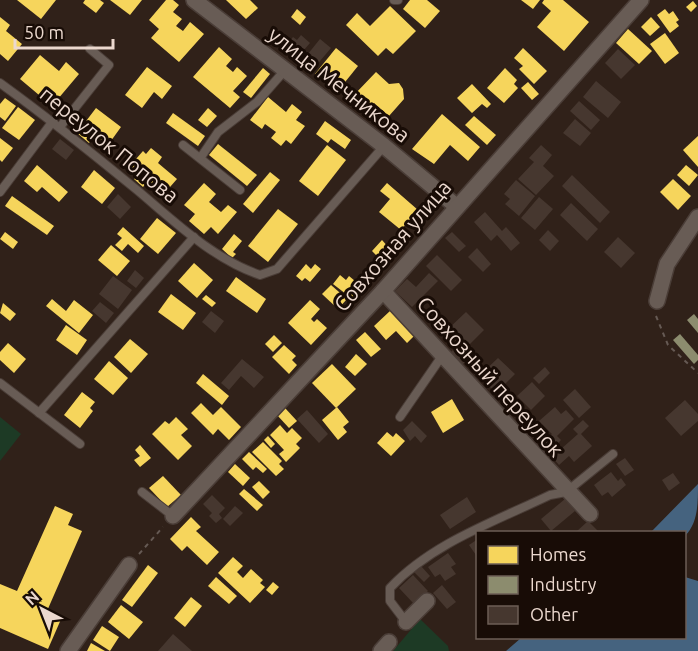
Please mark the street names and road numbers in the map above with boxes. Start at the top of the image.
street label: улица Мечникова [264,22,415,147]
street label: переулок Попова [36,81,184,207]
street label: Совхозная улица [329,175,456,316]
street label: Совхозный переулок [413,291,569,461]

